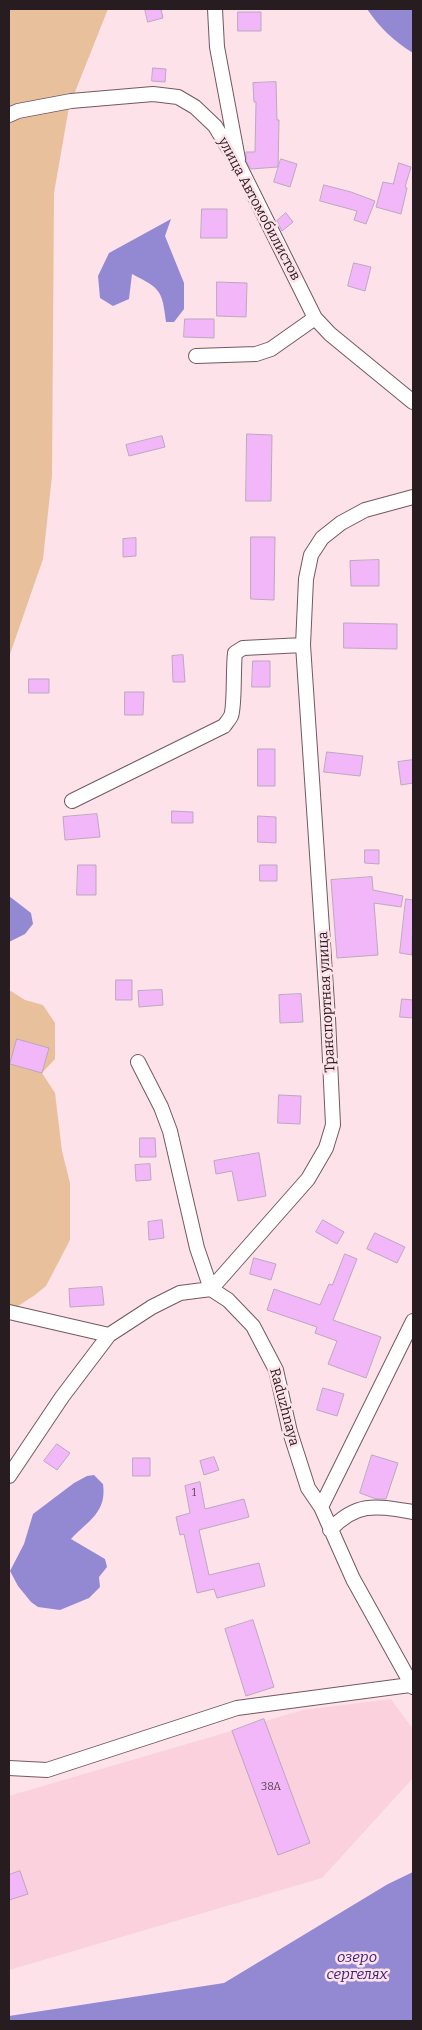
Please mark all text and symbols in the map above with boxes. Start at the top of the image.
street label: улица Автомобилистов [214,135,304,283]
street label: Транспортная улица [315,931,339,1073]
street label: Raduzhnaya [266,1366,302,1448]
house number: 1 [192,1486,196,1500]
house number: 38А [261,1780,281,1794]
water label: озеро сергелях [327,1949,387,1984]

